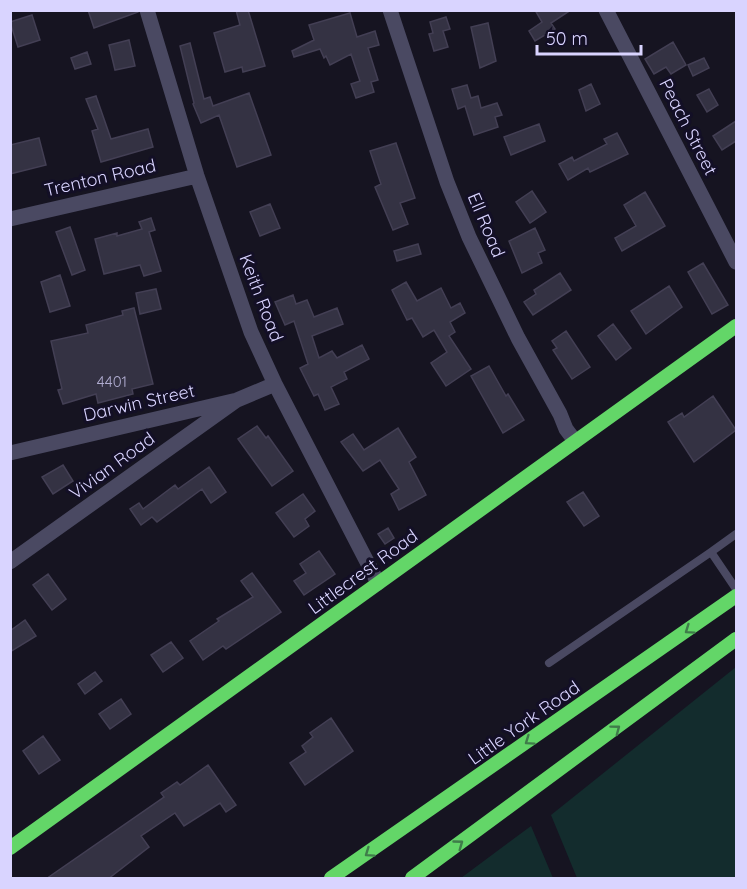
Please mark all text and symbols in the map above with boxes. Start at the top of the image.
scale bar [537,18,640,56]
text: 50 m [546,27,588,50]
street label: Peach Street [654,75,723,179]
street label: Trenton Road [42,154,158,202]
street label: Ell Road [463,189,510,261]
street label: Keith Road [234,251,289,345]
house number: 4401 [97,372,127,391]
street label: Darwin Street [81,379,197,426]
street label: Vivian Road [64,427,159,504]
street label: Littlecrest Road [303,524,422,619]
one-way arrow [684,623,695,634]
street label: Little York Road [463,676,584,770]
one-way arrow [610,725,621,736]
one-way arrow [524,734,535,745]
one-way arrow [452,840,463,851]
one-way arrow [364,846,375,857]

